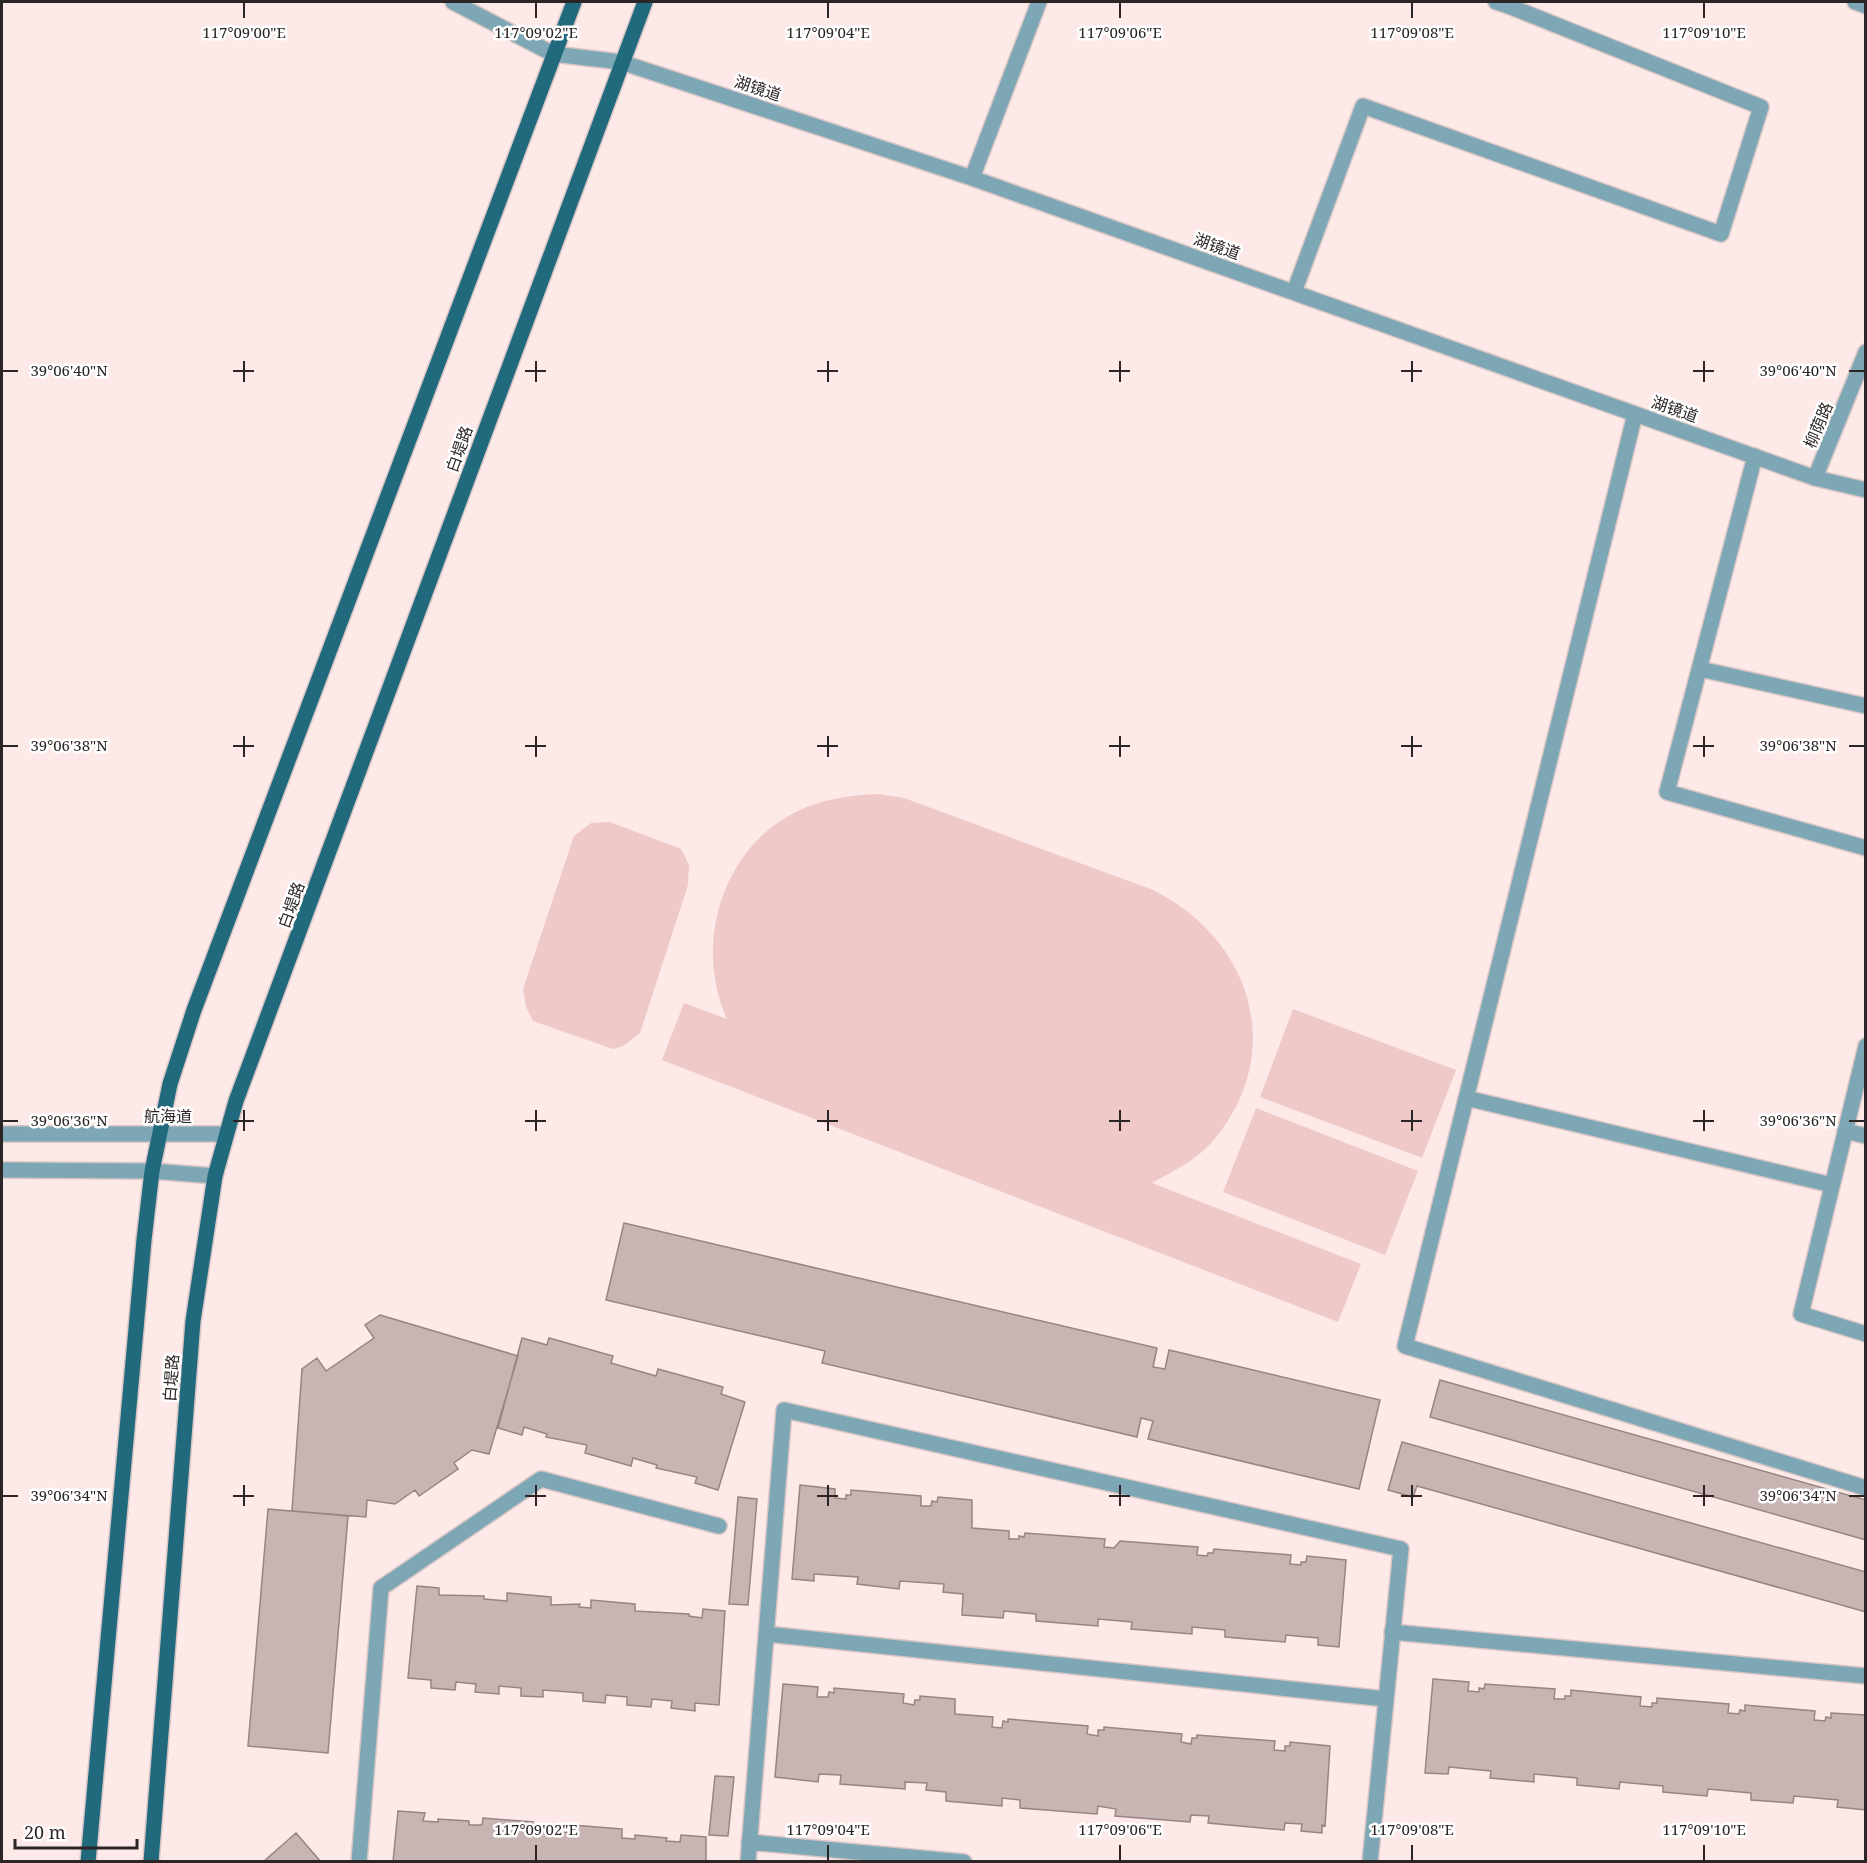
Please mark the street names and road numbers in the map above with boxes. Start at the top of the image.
street label: 湖镜道 [732,70,784,106]
street label: 湖镜道 [1191,227,1243,265]
street label: 湖镜道 [1649,391,1701,427]
street label: 柳荫路 [1798,399,1838,451]
street label: 白堤路 [440,423,478,475]
street label: 白堤路 [272,879,310,931]
street label: 航海道 [144,1105,192,1127]
street label: 白堤路 [158,1353,184,1403]

